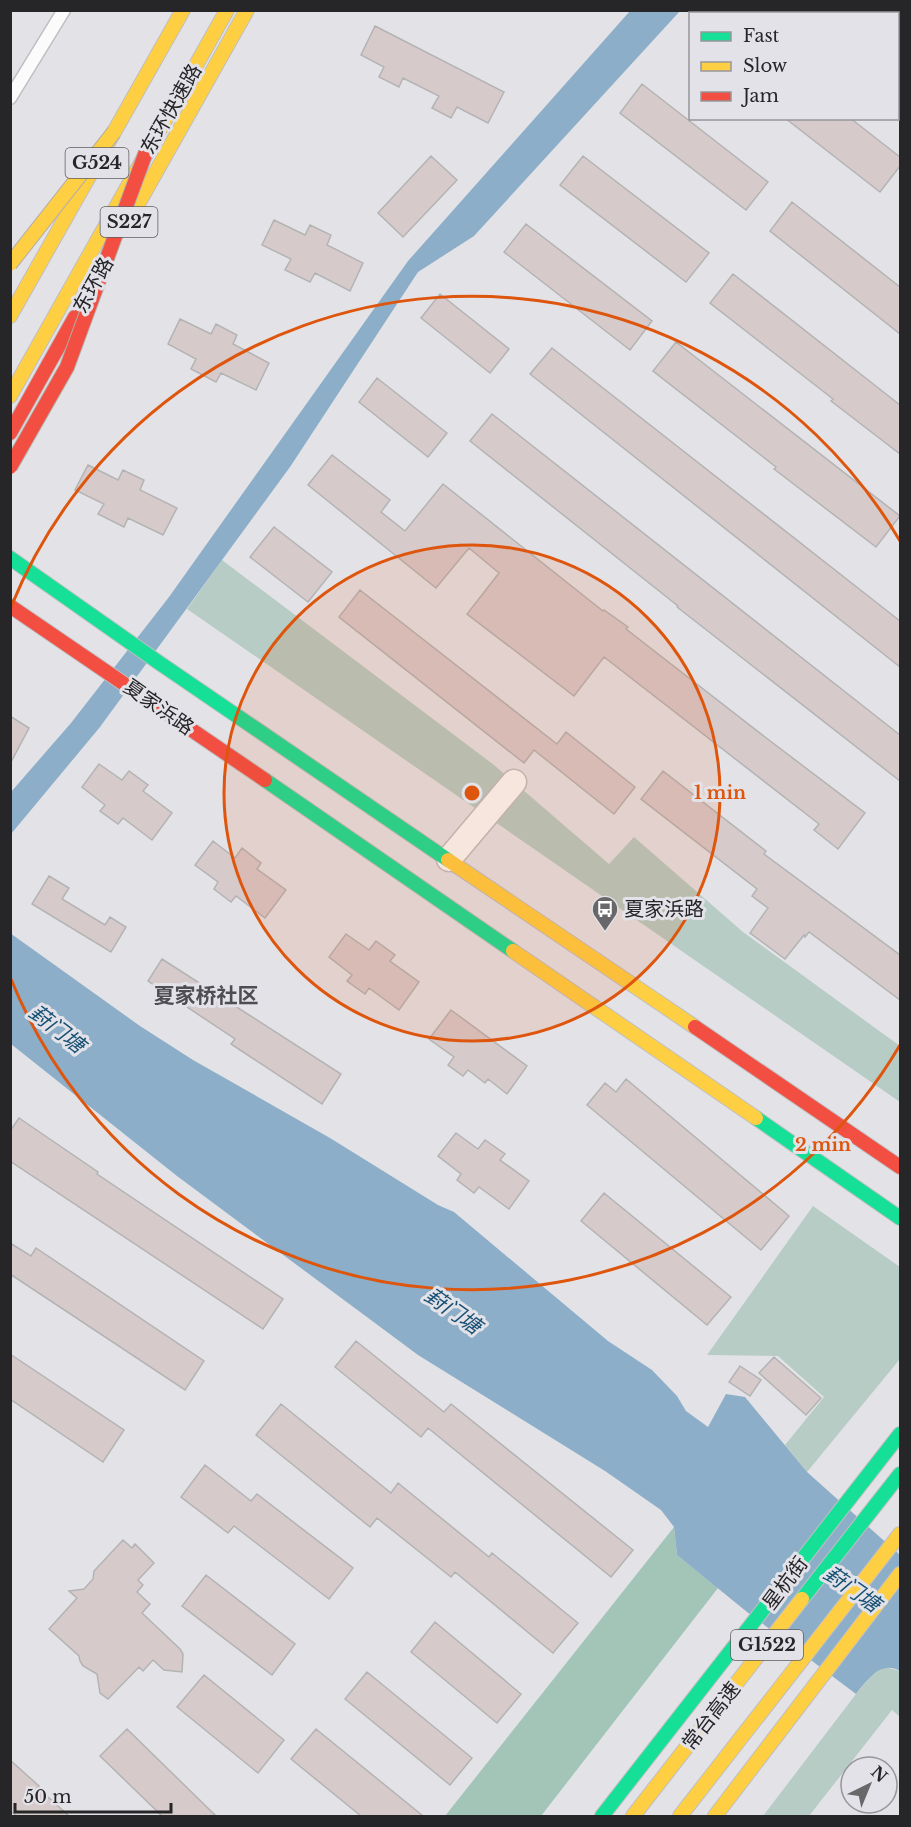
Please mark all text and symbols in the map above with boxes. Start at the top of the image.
legend [689,12,899,120]
text: Fast [743,25,780,47]
text: Slow [743,55,788,77]
street label: 东环快速路 [136,60,206,158]
text: Jam [741,85,779,107]
road number: G524 [66,148,128,178]
road number: S227 [100,207,158,237]
street label: 东环路 [68,253,118,317]
street label: 夏家浜路 [119,674,199,740]
text: 1 min [694,782,746,804]
centre of rings [462,783,482,803]
bus stop icon: 夏家浜路 [590,894,620,932]
place label: 夏家浜路 [624,897,704,921]
district label: 夏家桥社区 [154,983,259,1009]
water label: 葑门塘 [24,999,92,1060]
text: 2 min [795,1134,851,1156]
water label: 葑门塘 [420,1282,489,1341]
street label: 星杭街 [757,1552,813,1614]
water label: 葑门塘 [819,1560,888,1619]
road number: G1522 [731,1630,803,1660]
street label: 常台高速 [677,1677,745,1755]
north arrow [839,1755,899,1815]
text: N [867,1762,892,1786]
scale bar [15,1776,171,1814]
text: 50 m [24,1786,72,1808]

